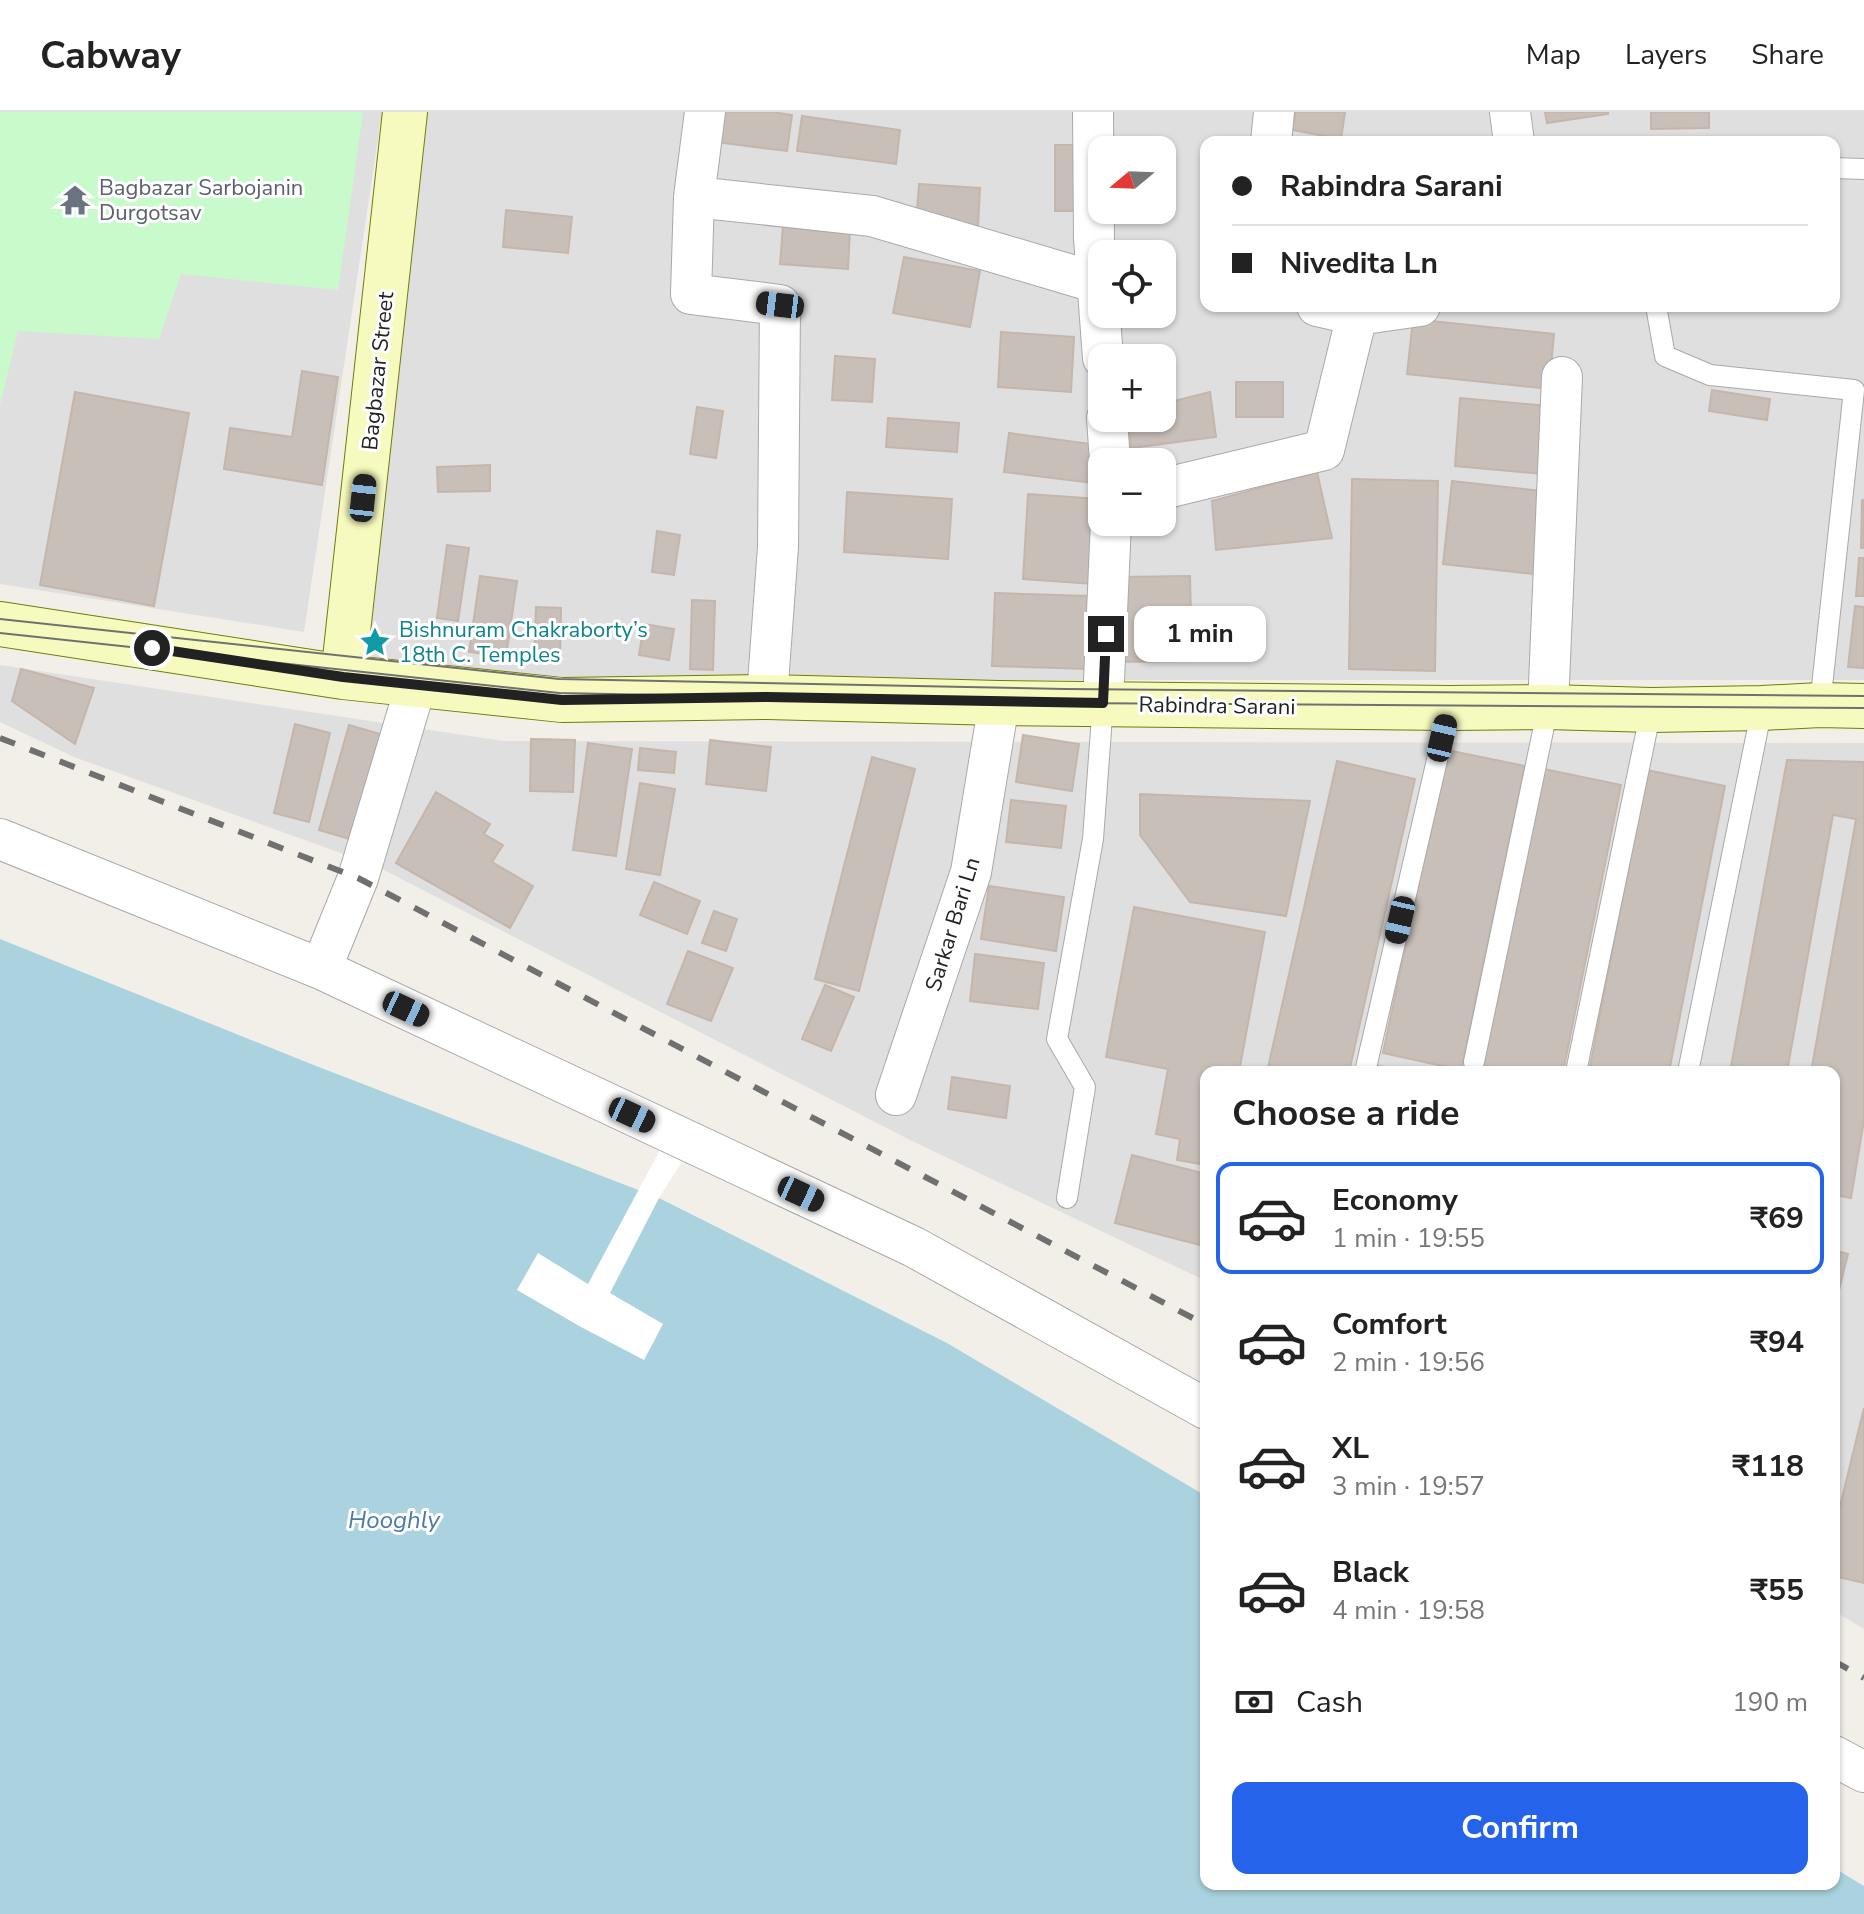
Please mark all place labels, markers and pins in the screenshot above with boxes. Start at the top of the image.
place label: Bagbazar Sarbojanin Durgotsav [99,173,303,228]
temple icon: Bagbazar Sarbojanin Durgotsav [58,183,92,217]
place label: Bishnuram Chakraborty’s 18th C. Temples [399,615,648,670]
place icon: Bishnuram Chakraborty’s 18th C. Temples [358,625,392,659]

